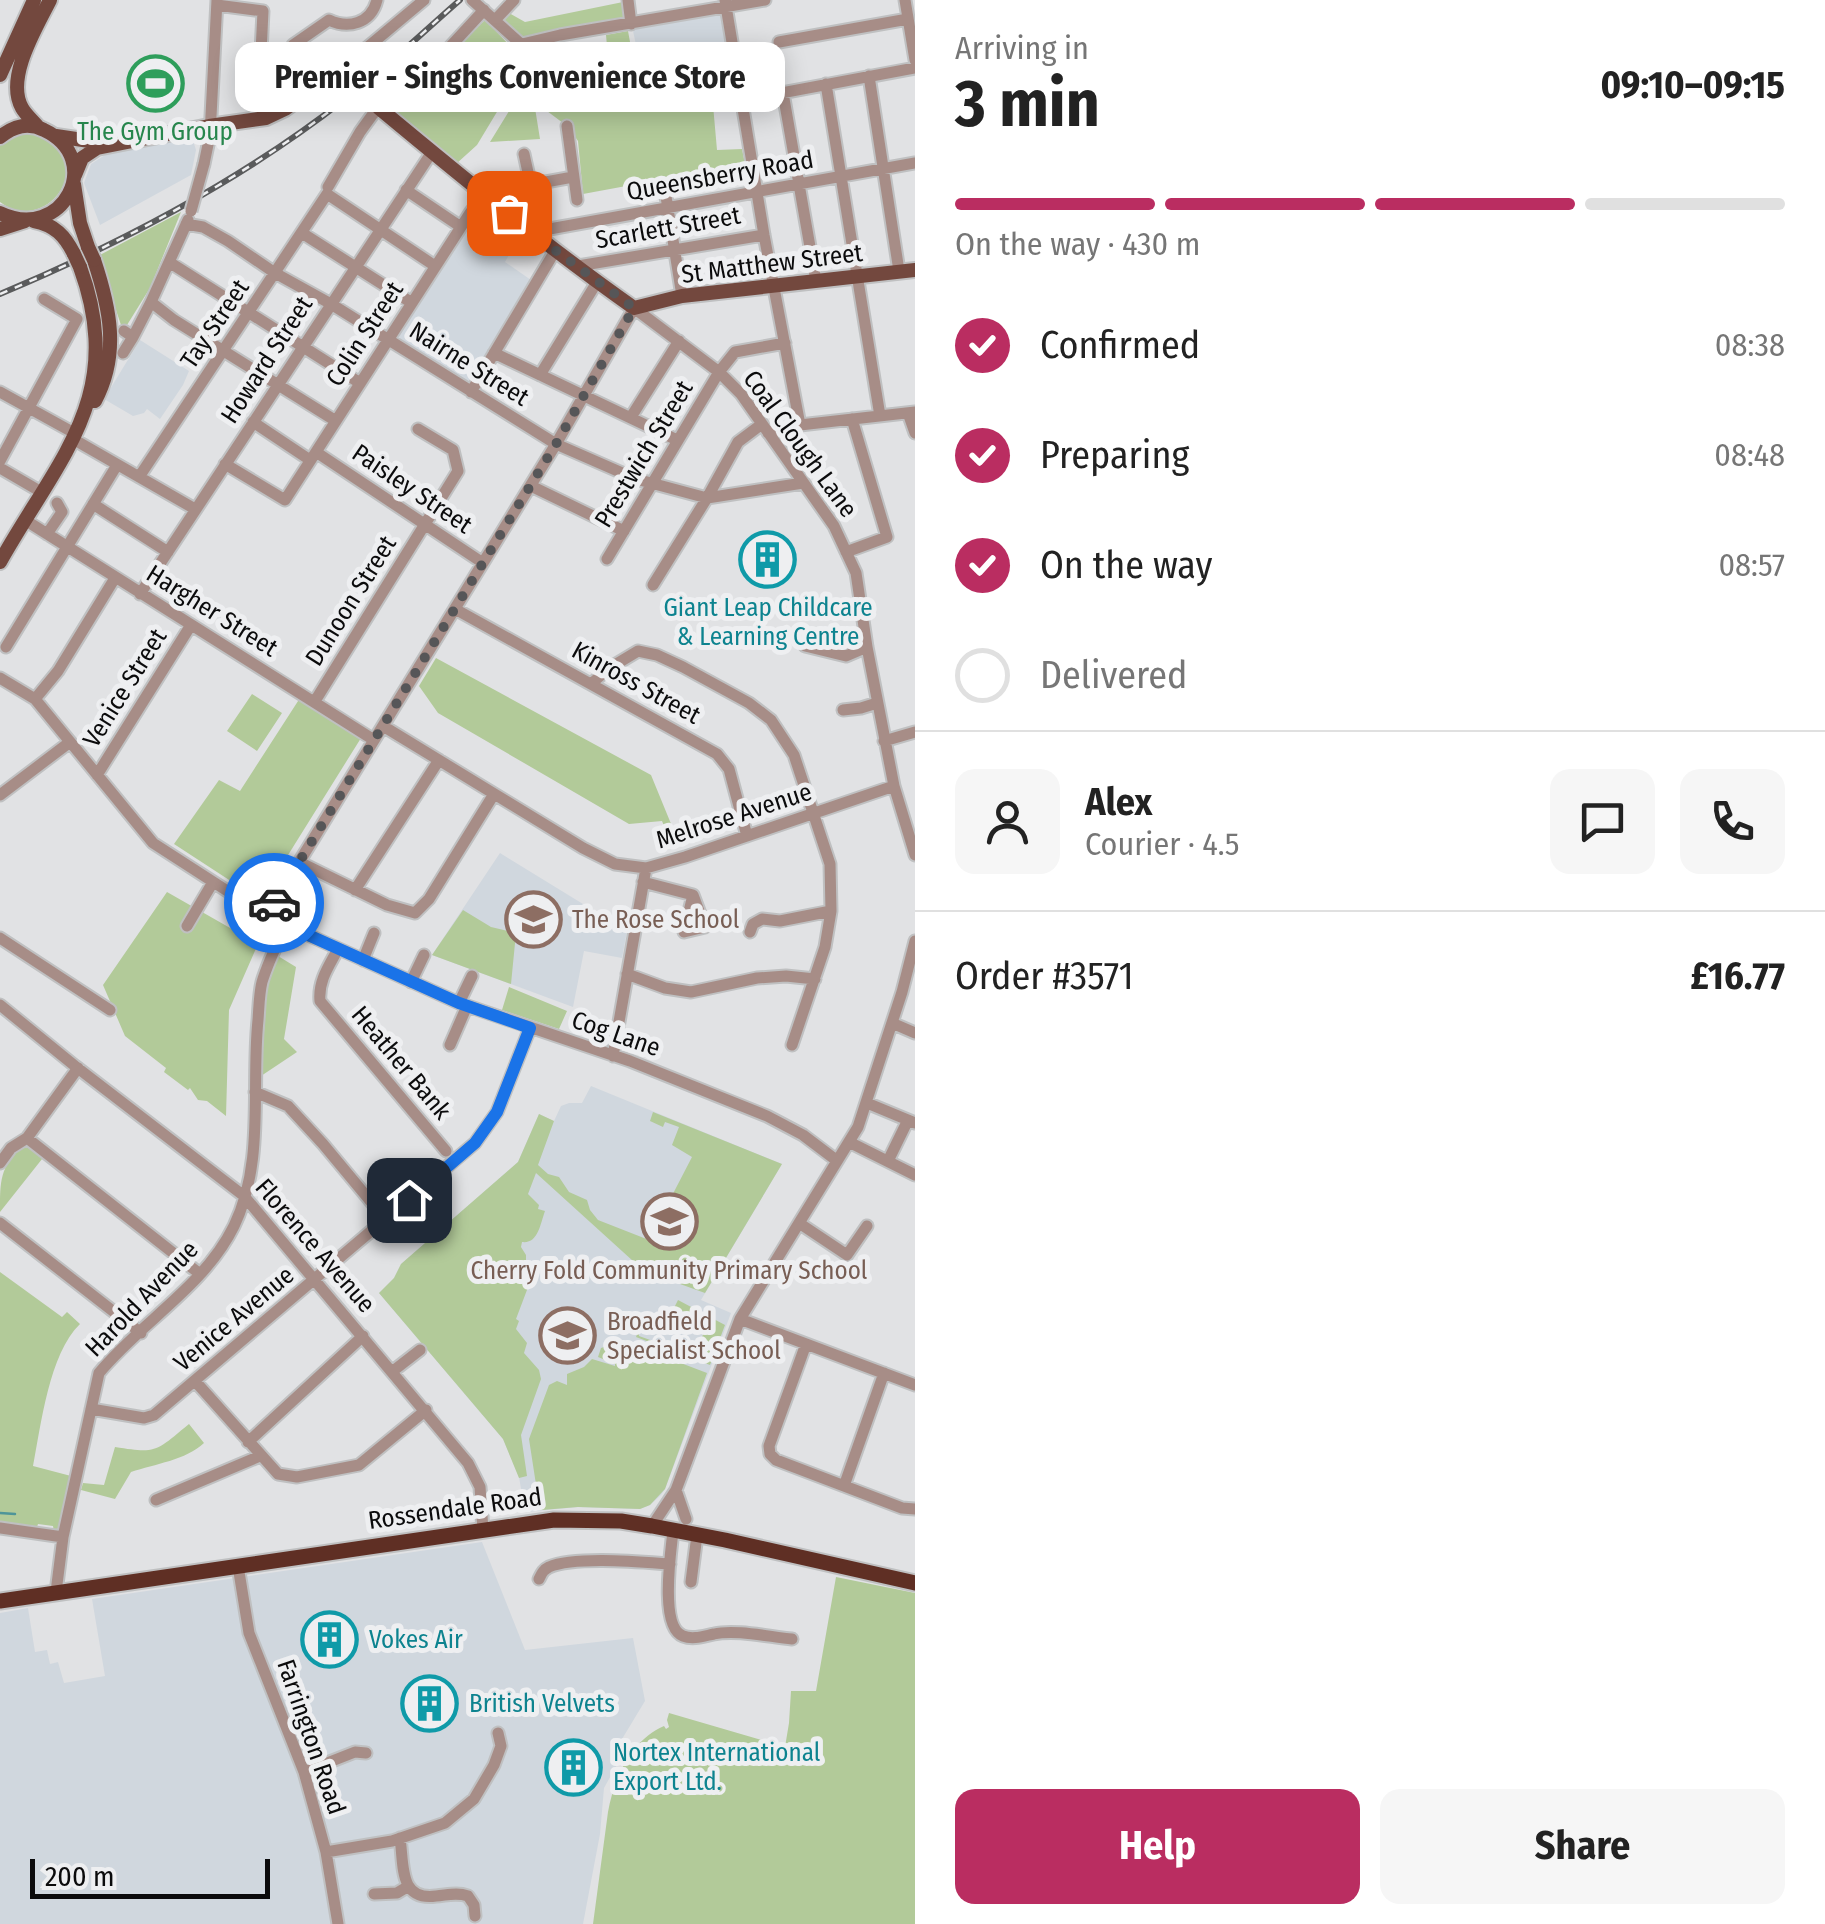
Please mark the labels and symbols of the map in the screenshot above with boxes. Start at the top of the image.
callout: Premier - Singhs Convenience Store [234,43,784,113]
sports icon: The Gym Group [125,53,185,113]
place label: The Gym Group [77,117,233,147]
street label: Queensberry Road [624,145,816,207]
pin [467,171,552,256]
street label: Scarlett Street [593,200,743,255]
street label: St Matthew Street [680,238,865,290]
street label: Tay Street [174,273,256,374]
street label: Colin Street [320,275,410,392]
street label: Howard Street [215,290,320,429]
street label: Nairne Street [404,315,535,413]
street label: Coal Clough Lane [737,365,863,523]
street label: Prestwich Street [588,375,700,533]
street label: Paisley Street [346,438,478,541]
building icon: Giant Leap Childcare & Learning Centre [738,529,798,589]
street label: Dunoon Street [299,530,403,672]
street label: Hargher Street [141,559,284,664]
place label: Giant Leap Childcare & Learning Centre [663,593,873,652]
street label: Venice Street [77,623,174,753]
street label: Kinross Street [566,635,706,731]
street label: Melrose Avenue [652,777,816,855]
courier [224,853,324,953]
school or university icon: The Rose School [503,890,563,950]
place label: The Rose School [572,905,740,935]
street label: Heather Bank [345,1000,457,1126]
street label: Cog Lane [568,1005,664,1063]
pin [367,1158,452,1243]
street label: Florence Avenue [249,1173,381,1319]
school or university icon: Cherry Fold Community Primary School [639,1192,699,1252]
street label: Harold Avenue [79,1235,205,1363]
place label: Cherry Fold Community Primary School [471,1256,868,1286]
street label: Venice Avenue [168,1260,300,1378]
school or university icon: Broadfield Specialist School [538,1306,598,1366]
place label: Broadfield Specialist School [607,1307,781,1366]
street label: Rossendale Road [366,1482,544,1536]
building icon: Vokes Air [300,1610,360,1670]
place label: Vokes Air [369,1625,463,1655]
street label: Farrington Road [270,1655,352,1819]
building icon: British Velvets [400,1674,460,1734]
place label: British Velvets [469,1689,615,1719]
building icon: Nortex International Export Ltd. [544,1737,604,1797]
place label: Nortex International Export Ltd. [613,1738,821,1797]
scale bar [30,1854,270,1898]

